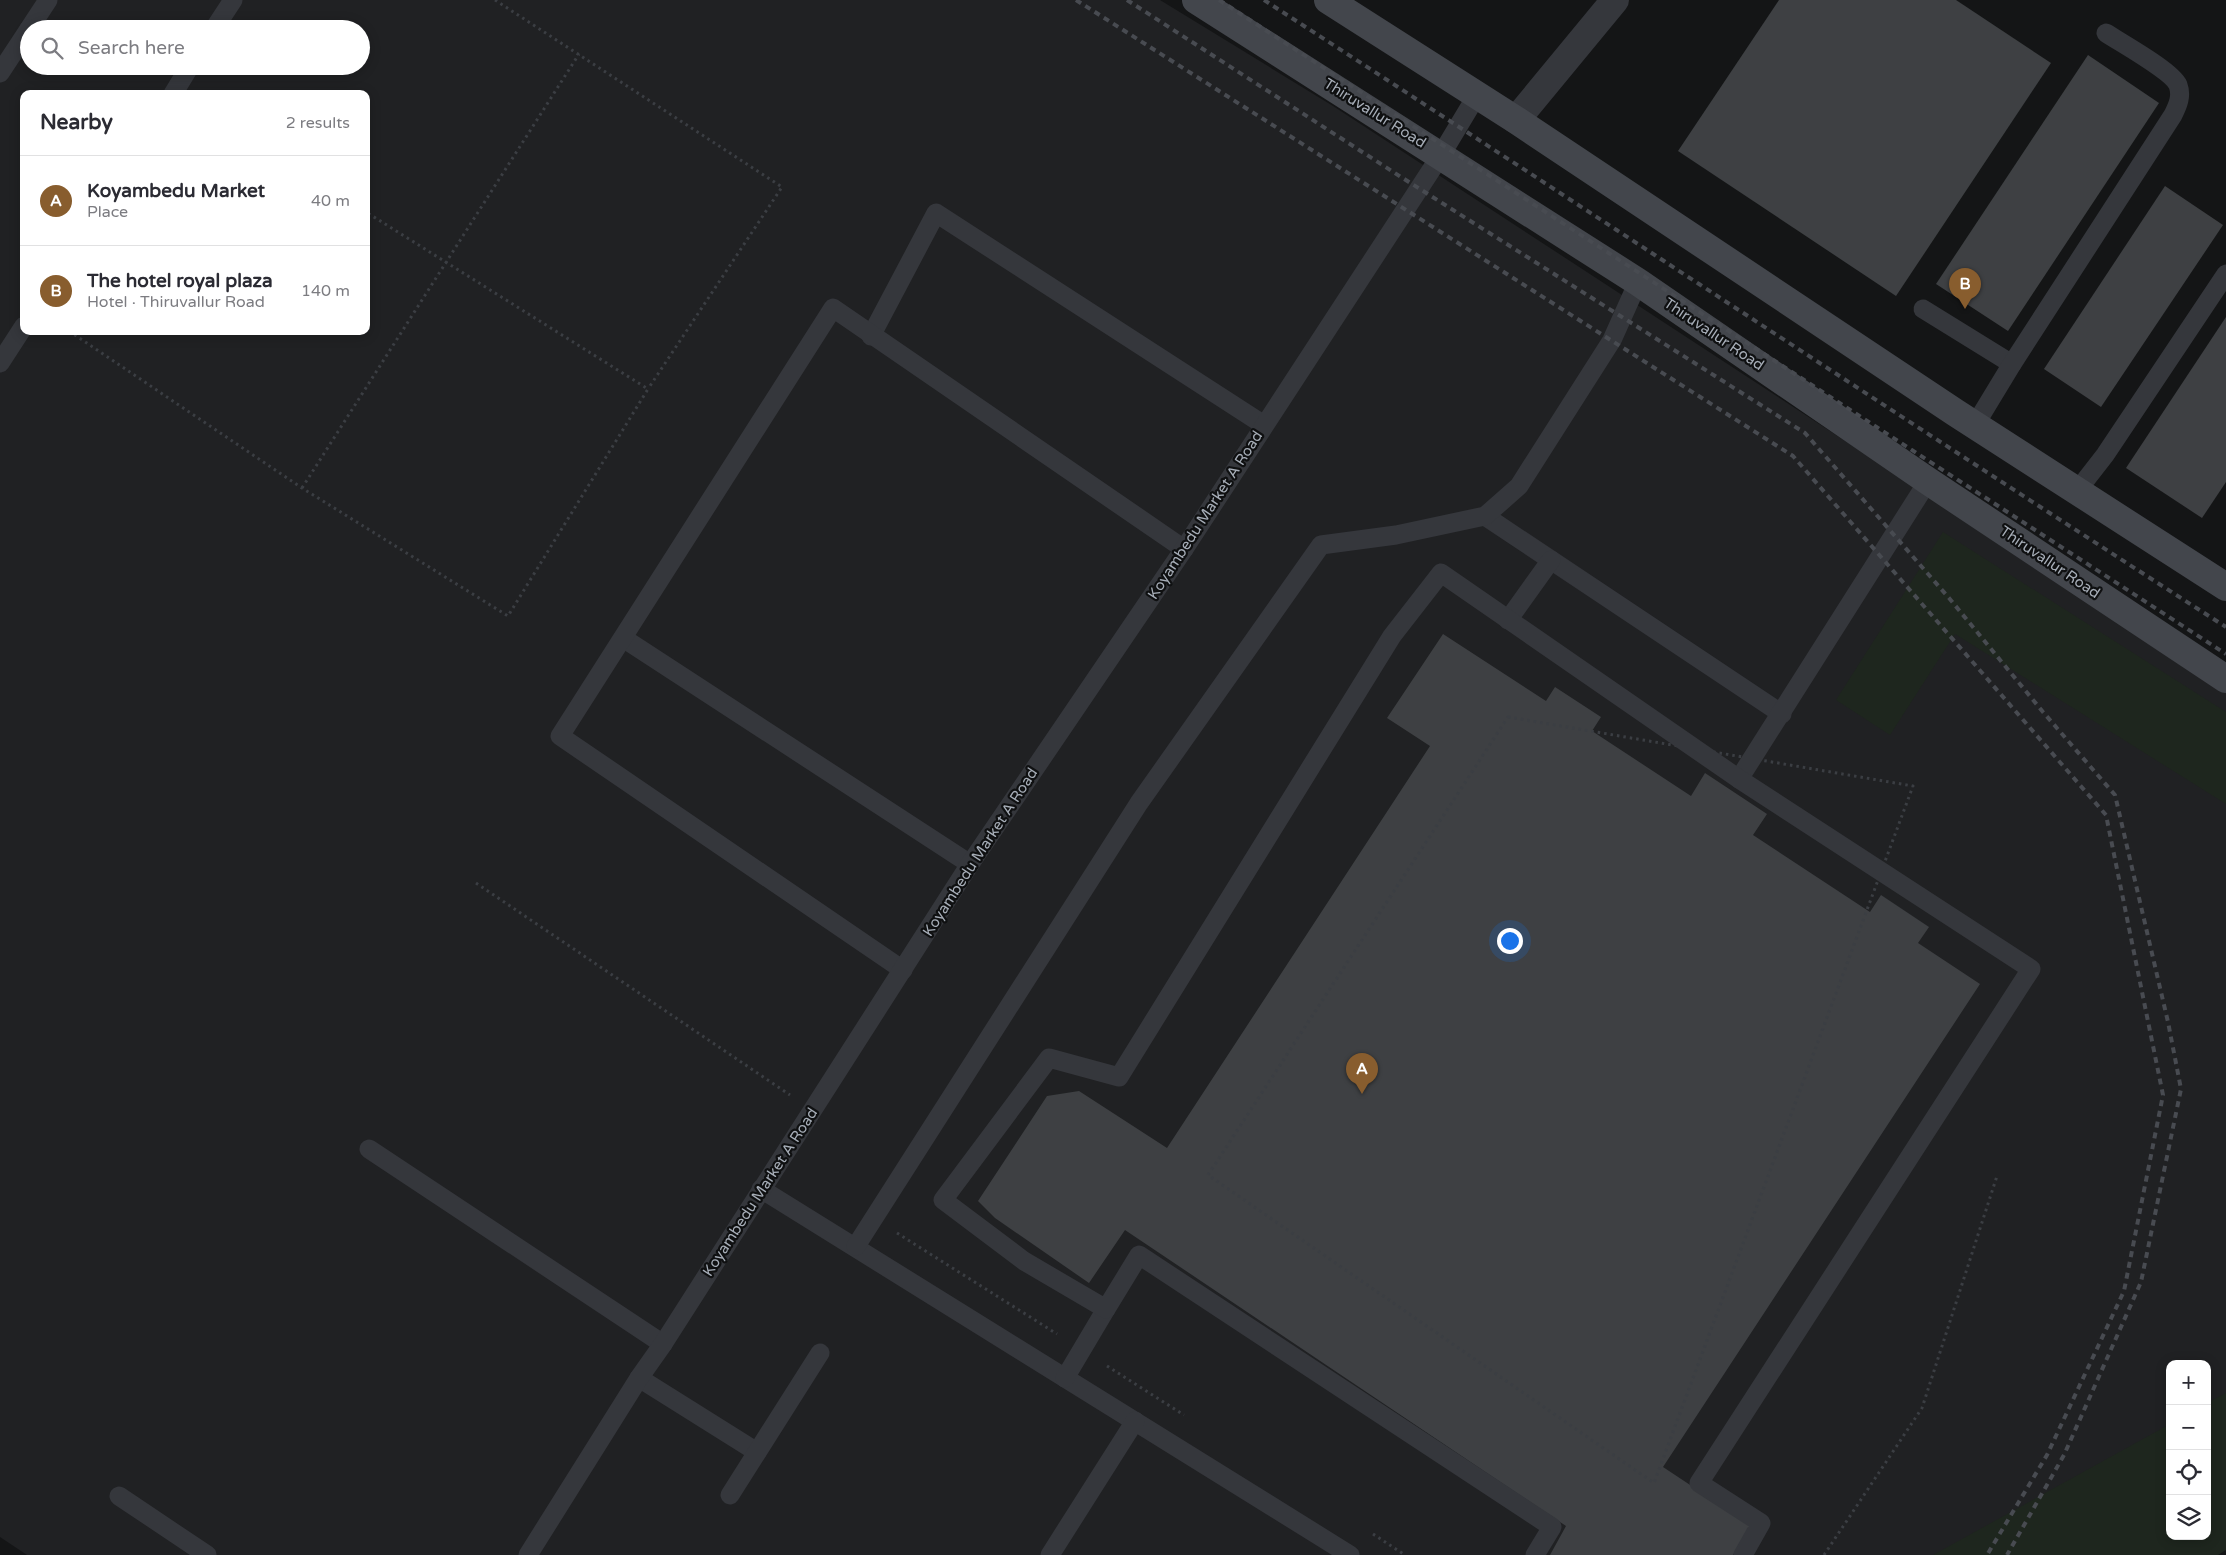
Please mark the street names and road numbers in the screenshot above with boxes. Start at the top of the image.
street label: Thiruvallur Road [1321,74,1429,152]
street label: Thiruvallur Road [1660,294,1768,374]
street label: Koyambedu Market A Road [1144,427,1266,603]
street label: Thiruvallur Road [1996,522,2104,602]
street label: Koyambedu Market A Road [919,764,1041,940]
street label: Koyambedu Market A Road [699,1104,821,1280]

